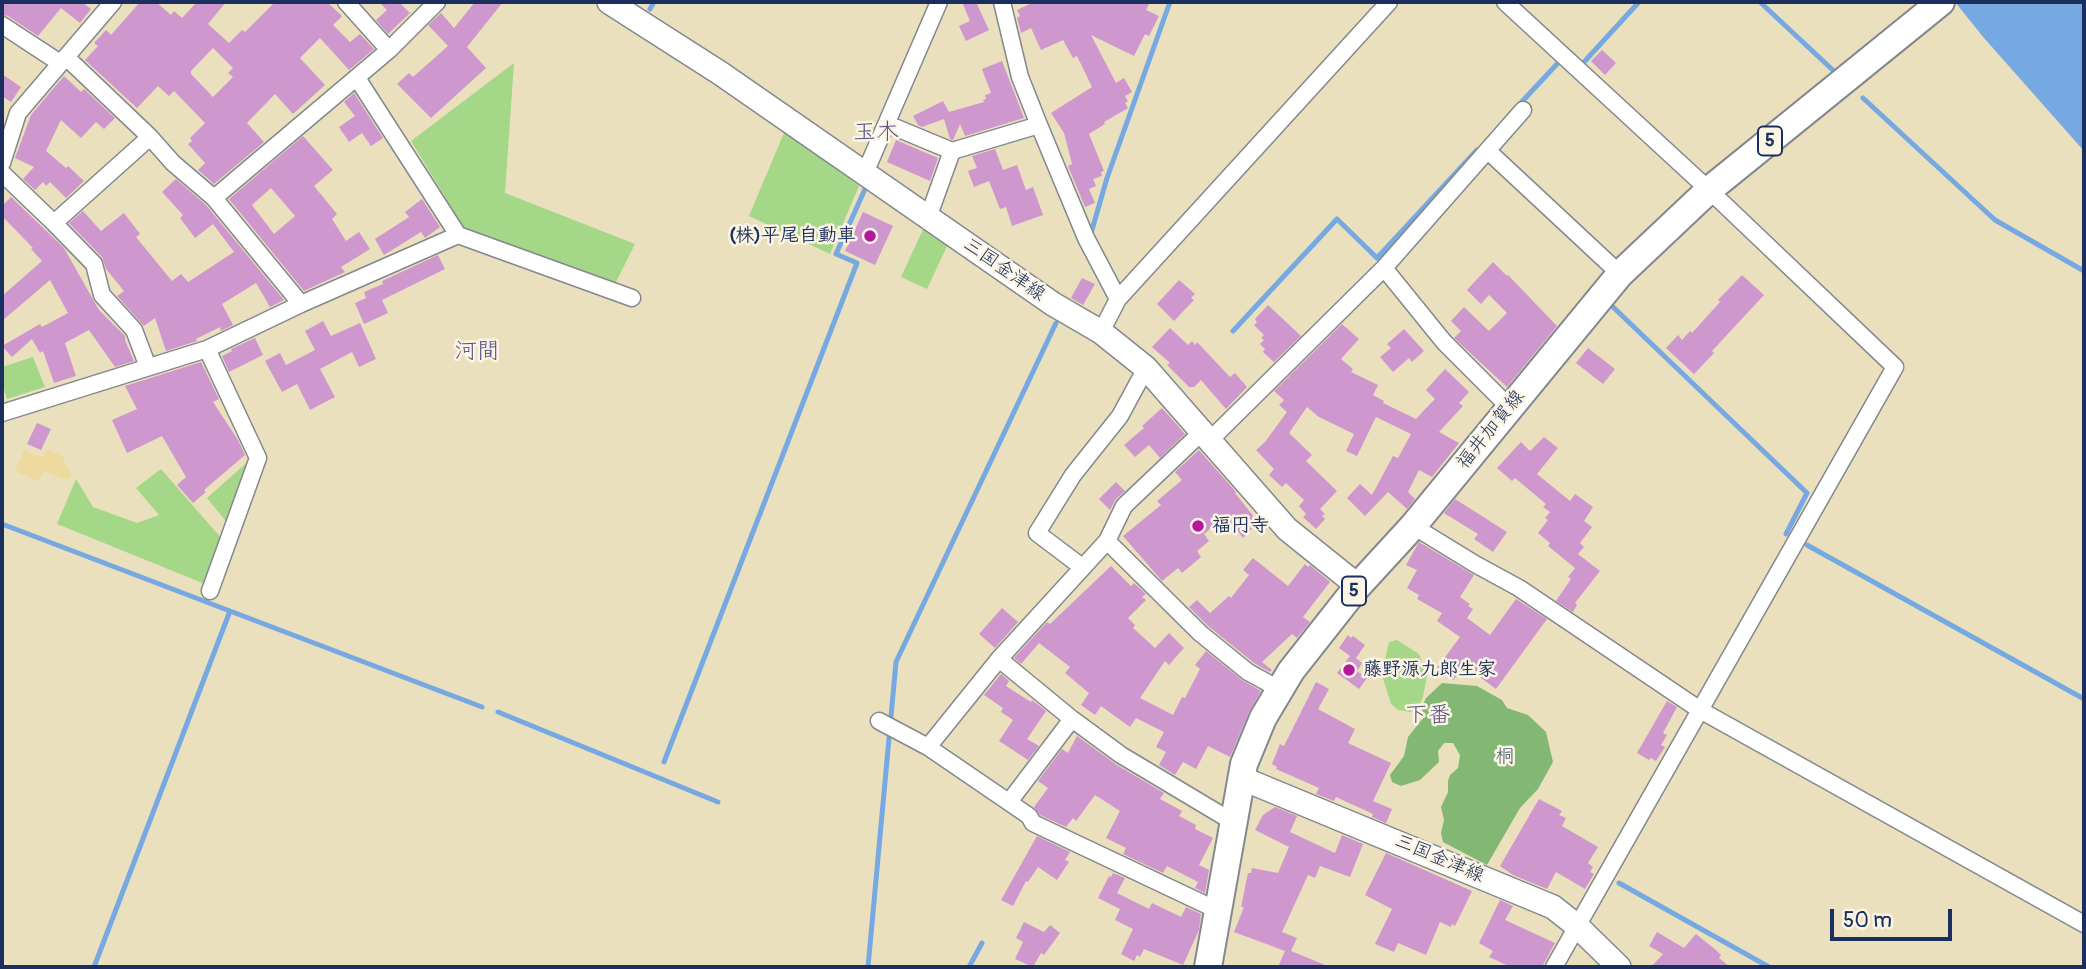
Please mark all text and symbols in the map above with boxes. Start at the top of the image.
district label: 玉木 [853,119,899,147]
road number: 5 [1758,126,1782,156]
place label: (株)平尾自動車 [729,225,856,247]
marker: (株)平尾自動車 [862,228,878,244]
street label: 三国金津線 [959,233,1049,307]
district label: 河間 [454,338,500,366]
street label: 福井加賀線 [1452,386,1530,474]
place label: 福円寺 [1212,515,1269,537]
marker: 福円寺 [1190,518,1206,534]
road number: 5 [1342,576,1366,606]
place label: 藤野源九郎生家 [1363,659,1496,681]
marker: 藤野源九郎生家 [1341,662,1357,678]
district label: 下番 [1405,702,1451,730]
park label: 桐 [1496,746,1514,768]
street label: 三国金津線 [1391,830,1487,888]
scale bar [1834,895,1956,939]
text: 50 m [1843,907,1892,934]

